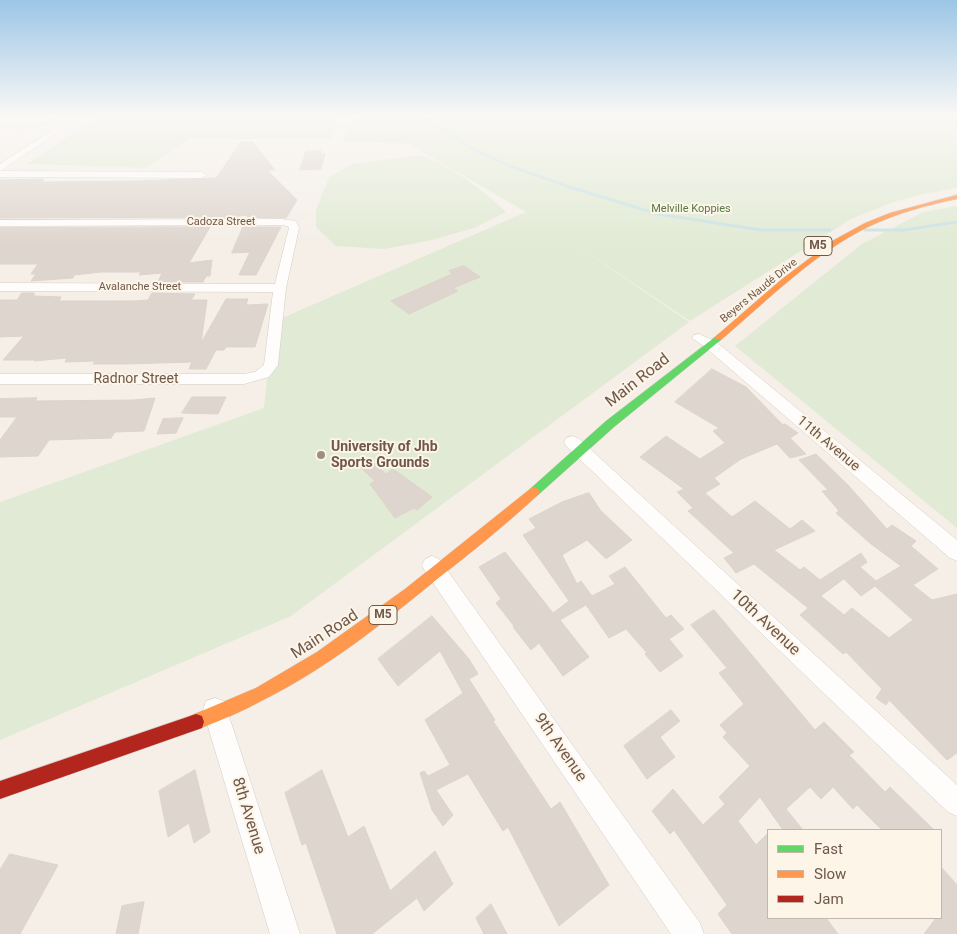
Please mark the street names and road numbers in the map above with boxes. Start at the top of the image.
street label: Cadoza Street [187,215,255,229]
road number: M5 [804,237,832,256]
street label: Beyers Naudé Drive [718,256,800,326]
street label: Avalanche Street [99,280,181,294]
street label: Main Road [602,350,674,412]
street label: Radnor Street [93,371,179,387]
street label: 11th Avenue [793,413,863,475]
street label: 10th Avenue [726,586,804,660]
street label: Main Road [288,606,362,664]
road number: M5 [369,606,397,624]
street label: 9th Avenue [529,710,591,786]
street label: 8th Avenue [227,775,269,857]

